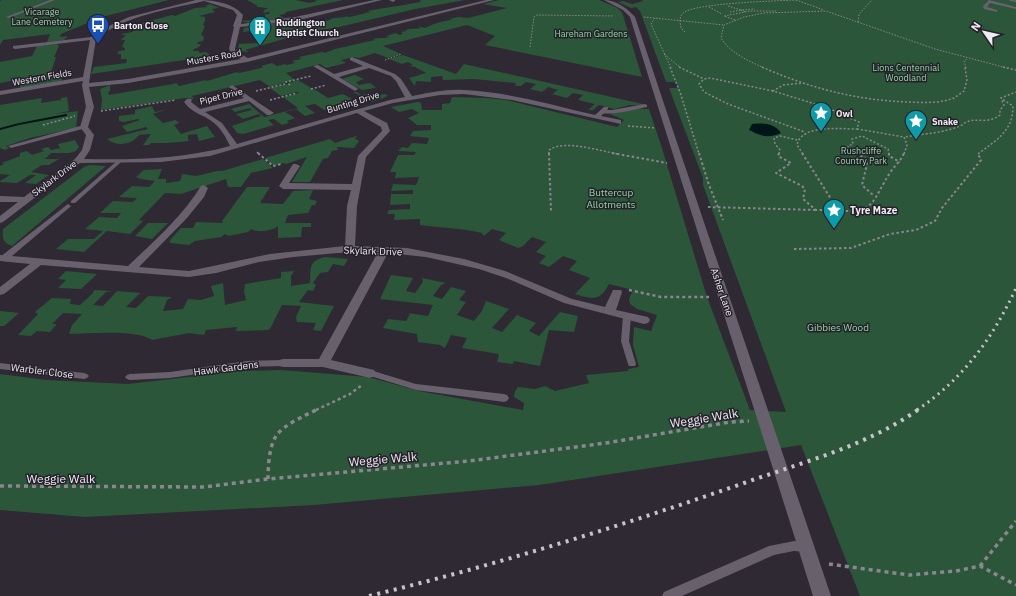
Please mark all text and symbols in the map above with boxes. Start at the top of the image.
park label: Vicarage Lane Cemetery [12,6,73,27]
bus stop icon: Barton Close [85,12,111,45]
north arrow [964,12,1004,52]
building icon: Ruddington Baptist Church [247,14,273,47]
place label: Ruddington Baptist Church [276,17,339,38]
text: N [968,19,984,34]
place label: Barton Close [114,20,168,31]
park label: Hareham Gardens [554,28,628,39]
street label: Musters Road [186,47,242,67]
park label: Lions Centennial Woodland [873,62,940,83]
street label: Western Fields [11,66,73,88]
street label: Pipet Drive [198,85,244,107]
street label: Bunting Drive [325,89,381,115]
place icon: Owl [808,100,834,133]
place label: Owl [836,108,853,119]
place icon: Snake [903,108,929,141]
place label: Snake [932,116,958,127]
park label: Rushcliffe Country Park [835,145,887,166]
street label: Skylark Drive [30,158,78,198]
park label: Buttercup Allotments [586,186,636,211]
place icon: Tyre Maze [821,197,847,230]
place label: Tyre Maze [850,204,898,217]
street label: Skylark Drive [343,243,403,259]
street label: Asher Lane [708,266,736,318]
park label: Gibbies Wood [807,321,869,334]
street label: Hawk Gardens [193,358,259,378]
street label: Warbler Close [10,361,74,381]
street label: Weggie Walk [669,405,740,431]
street label: Weggie Walk [348,448,419,469]
street label: Weggie Walk [27,471,96,486]

